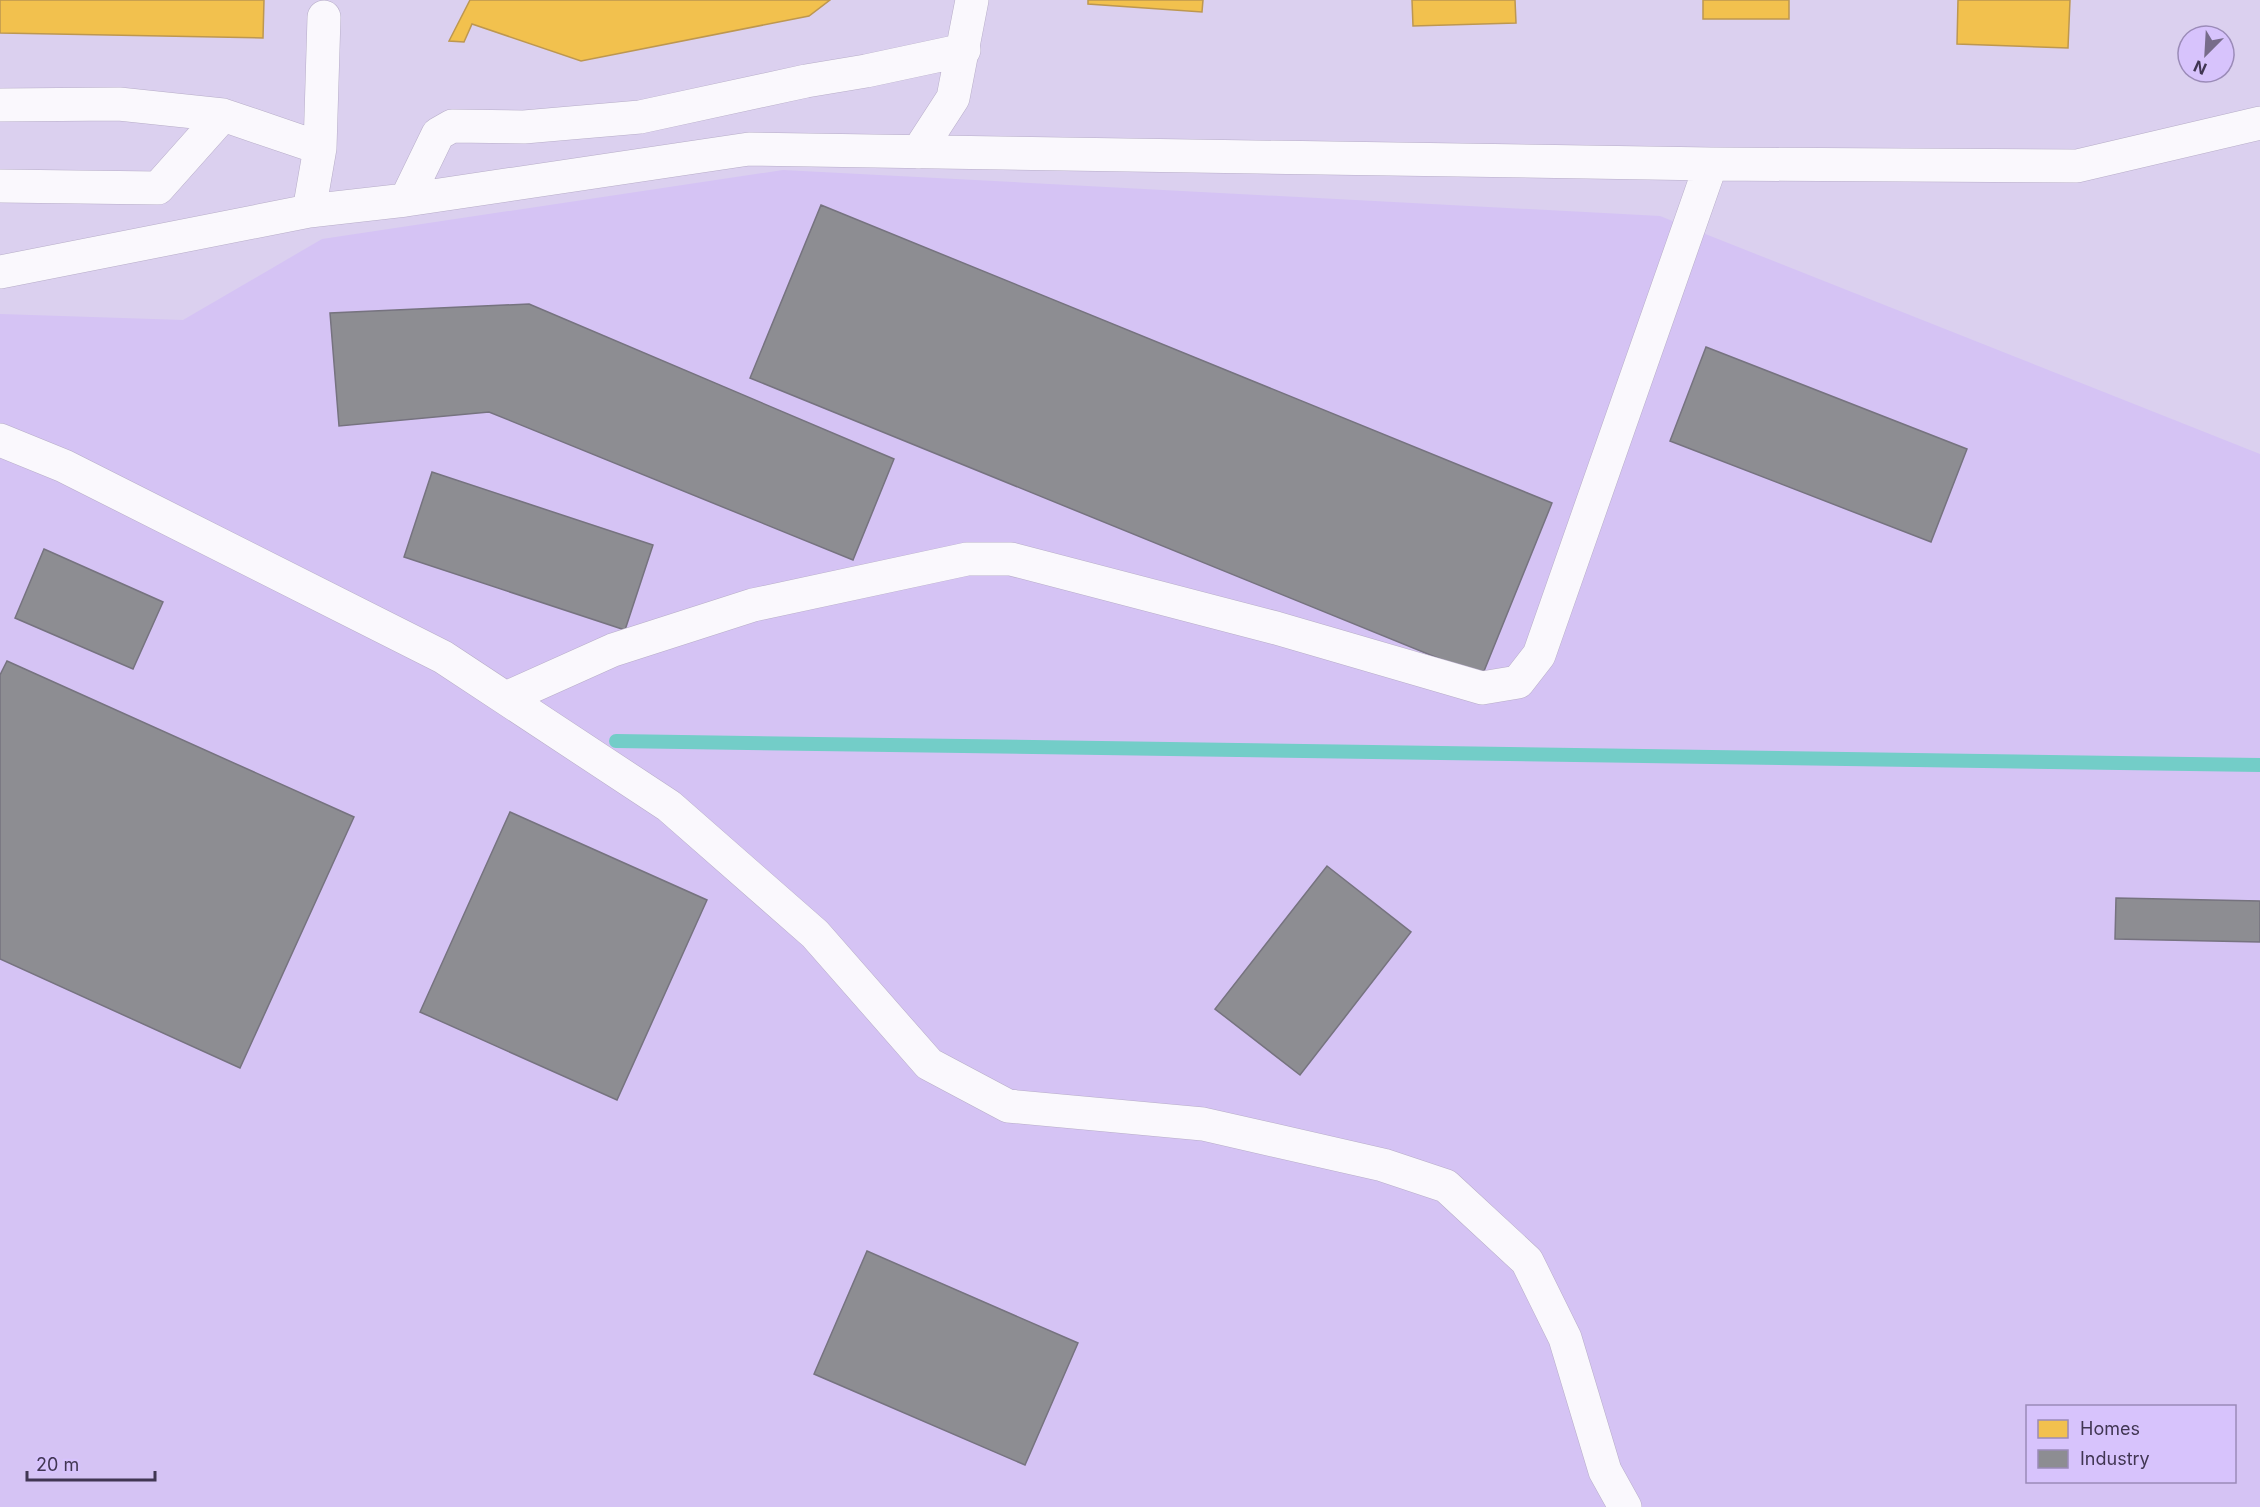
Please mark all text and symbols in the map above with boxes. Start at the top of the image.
north arrow [2176,24,2236,84]
text: N [2190,56,2210,79]
legend [2026,1405,2236,1483]
text: Homes [2080,1418,2140,1439]
scale bar [27,1444,154,1482]
text: Industry [2080,1448,2150,1469]
text: 20 m [36,1454,79,1475]

